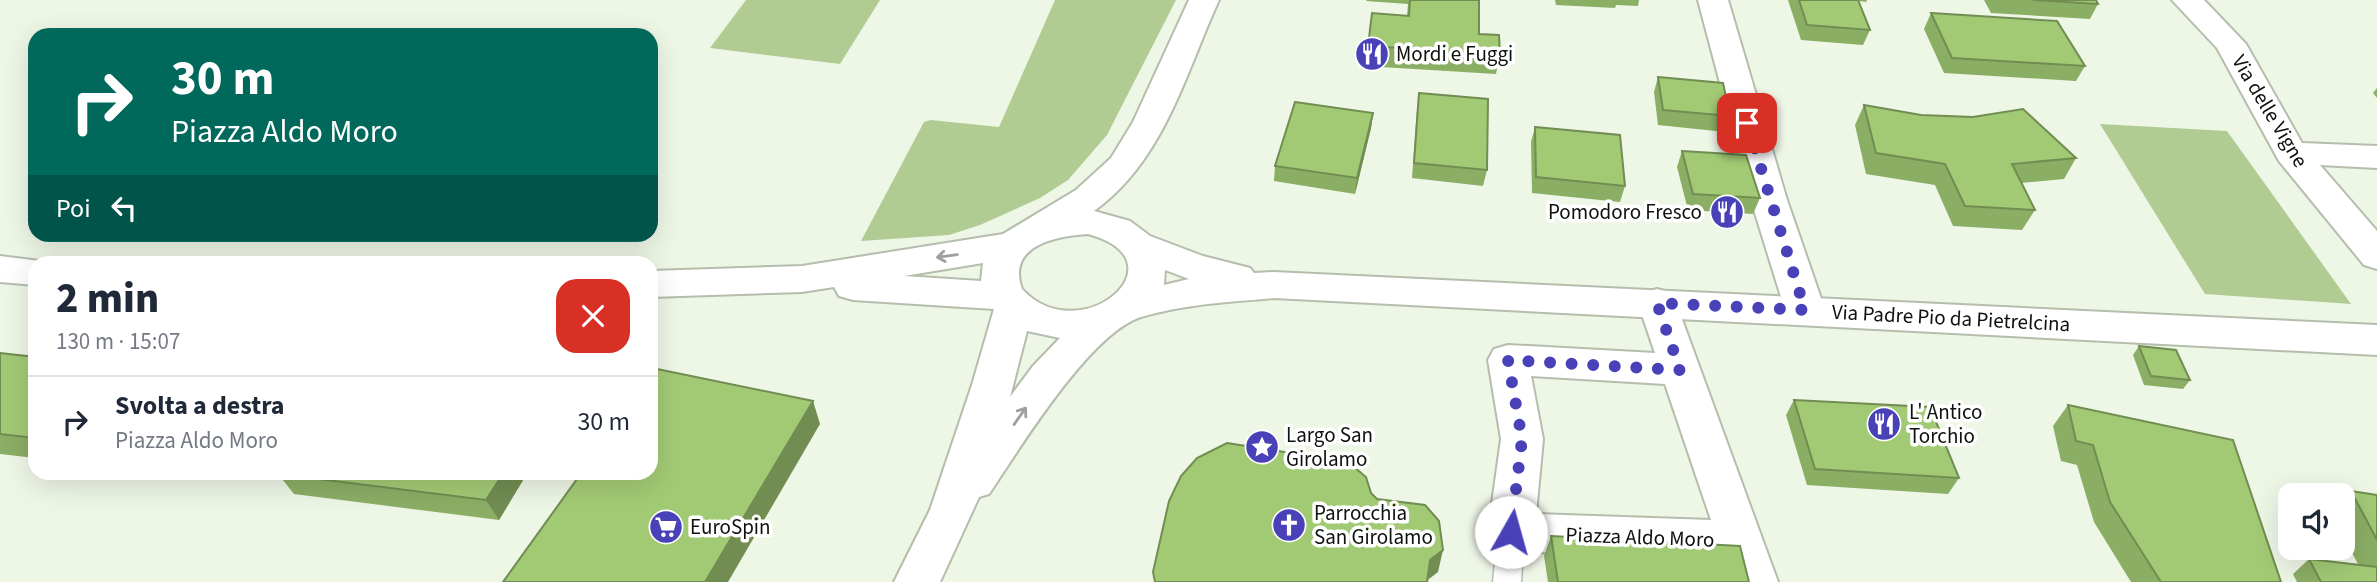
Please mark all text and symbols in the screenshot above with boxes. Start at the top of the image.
restaurant icon: Mordi e Fuggi [1353,35,1391,73]
place label: Mordi e Fuggi [1396,39,1513,69]
text: 30 m [171,44,275,114]
street label: Via delle Vigne [2225,49,2315,173]
icon: right [56,56,147,147]
pin [1717,93,1777,153]
icon: arrive [1728,104,1766,142]
text: Piazza Aldo Moro [171,109,398,155]
icon: left [105,189,143,227]
text: Poi [56,190,91,227]
restaurant icon: Pomodoro Fresco [1708,193,1746,231]
place label: Pomodoro Fresco [1548,197,1702,227]
one-way arrow [936,250,959,263]
text: 2 min [56,269,159,329]
button: close [556,279,630,353]
street label: Via Padre Pio da Pietrelcina [1831,297,2071,339]
text: 130 m · 15:07 [56,325,180,358]
text: Svolta a destra [115,387,285,424]
place label: L' Antico Torchio [1909,397,1982,451]
icon: right [56,403,94,441]
text: 30 m [577,403,630,440]
restaurant icon: L' Antico Torchio [1865,405,1903,443]
one-way arrow [1013,407,1027,426]
place label: Largo San Girolamo [1286,420,1373,474]
text: Piazza Aldo Moro [115,424,278,457]
place icon: Largo San Girolamo [1243,428,1281,466]
map controls [2278,483,2355,560]
button: sound [2278,483,2355,560]
position arrow [1474,495,1548,569]
place label: Parrocchia San Girolamo [1314,498,1433,552]
church icon: Parrocchia San Girolamo [1270,506,1308,544]
supermarket icon: EuroSpin [647,508,685,546]
place label: EuroSpin [690,512,770,542]
street label: Piazza Aldo Moro [1565,519,1715,555]

